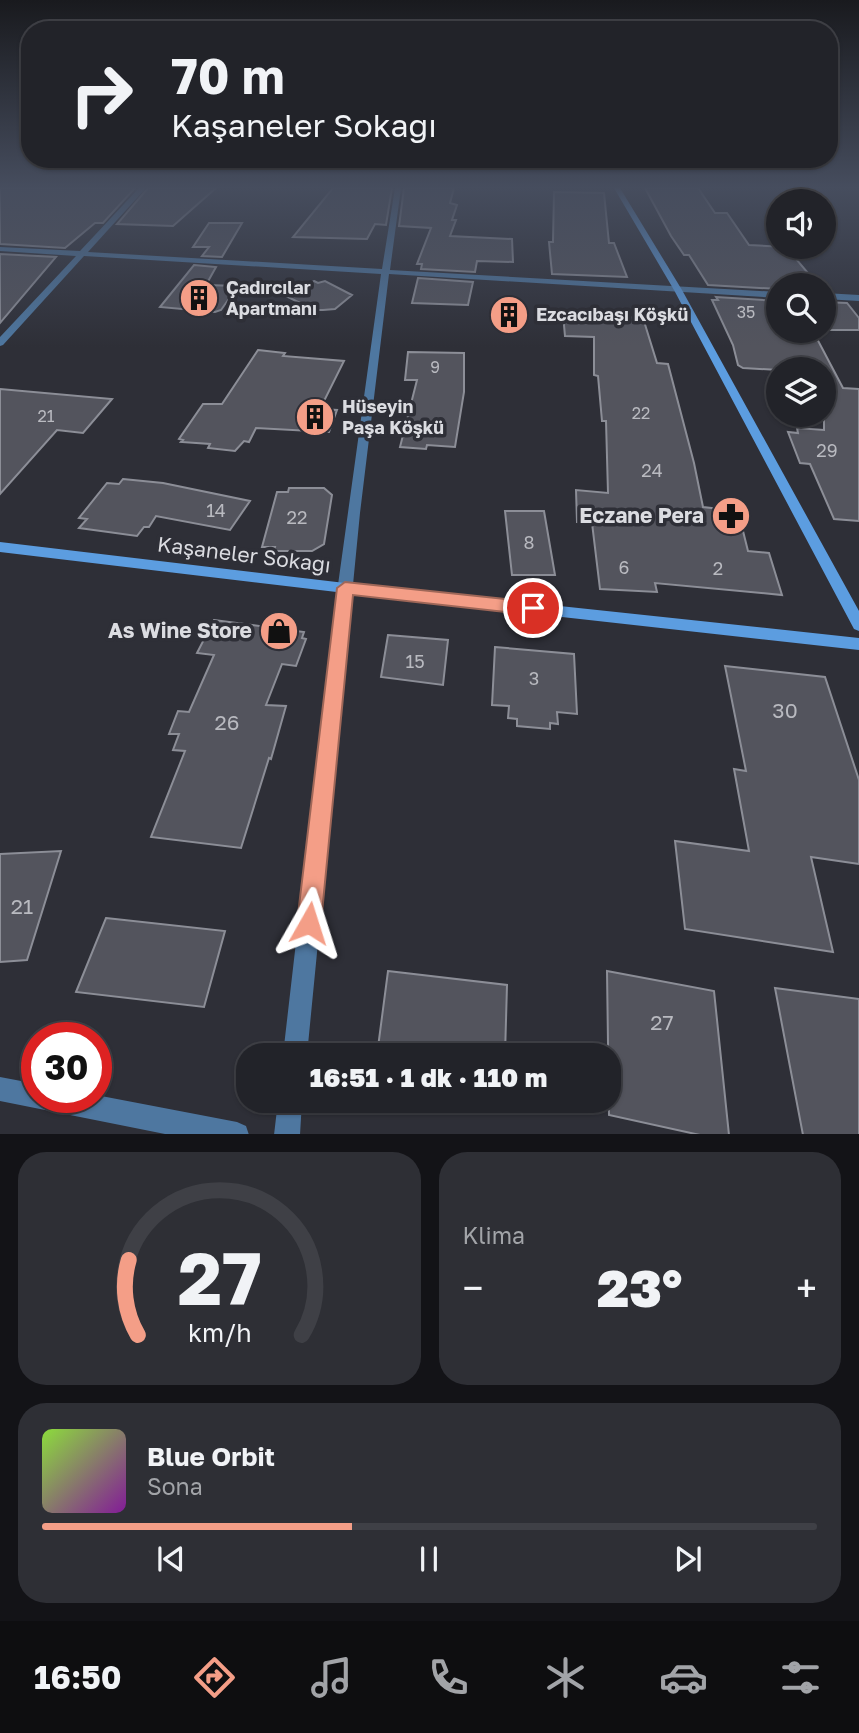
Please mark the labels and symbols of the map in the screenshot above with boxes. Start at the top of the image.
place label: Çadırcılar Apartmanı [226,276,317,319]
building icon: Çadırcılar Apartmanı [178,277,220,319]
building icon: Ezcacıbaşı Köşkü [488,294,530,336]
house number: 35 [737,302,755,322]
place label: Ezcacıbaşı Köşkü [536,303,688,325]
house number: 9 [430,357,440,377]
place label: Hüseyin Paşa Köşkü [342,395,444,438]
building icon: Hüseyin Paşa Köşkü [294,396,336,438]
house number: 22 [632,403,650,423]
house number: 21 [37,406,55,426]
house number: 29 [816,439,838,461]
house number: 24 [641,459,663,481]
pharmacy icon: Eczane Pera [710,495,752,537]
house number: 14 [206,499,226,521]
place label: Eczane Pera [579,502,704,528]
house number: 22 [287,506,307,528]
street label: Kaşaneler Sokağı [156,530,332,578]
house number: 8 [524,531,534,553]
house number: 6 [619,556,629,578]
house number: 2 [713,557,723,579]
pin [503,578,563,638]
shop icon: As Wine Store [258,610,300,652]
place label: As Wine Store [108,617,252,643]
house number: 15 [405,650,425,672]
house number: 3 [529,667,539,689]
house number: 30 [772,697,798,723]
house number: 26 [215,709,239,735]
position arrow [272,886,346,960]
house number: 21 [11,893,33,919]
house number: 27 [650,1009,674,1035]
speed limit sign: 30 [21,1022,112,1113]

